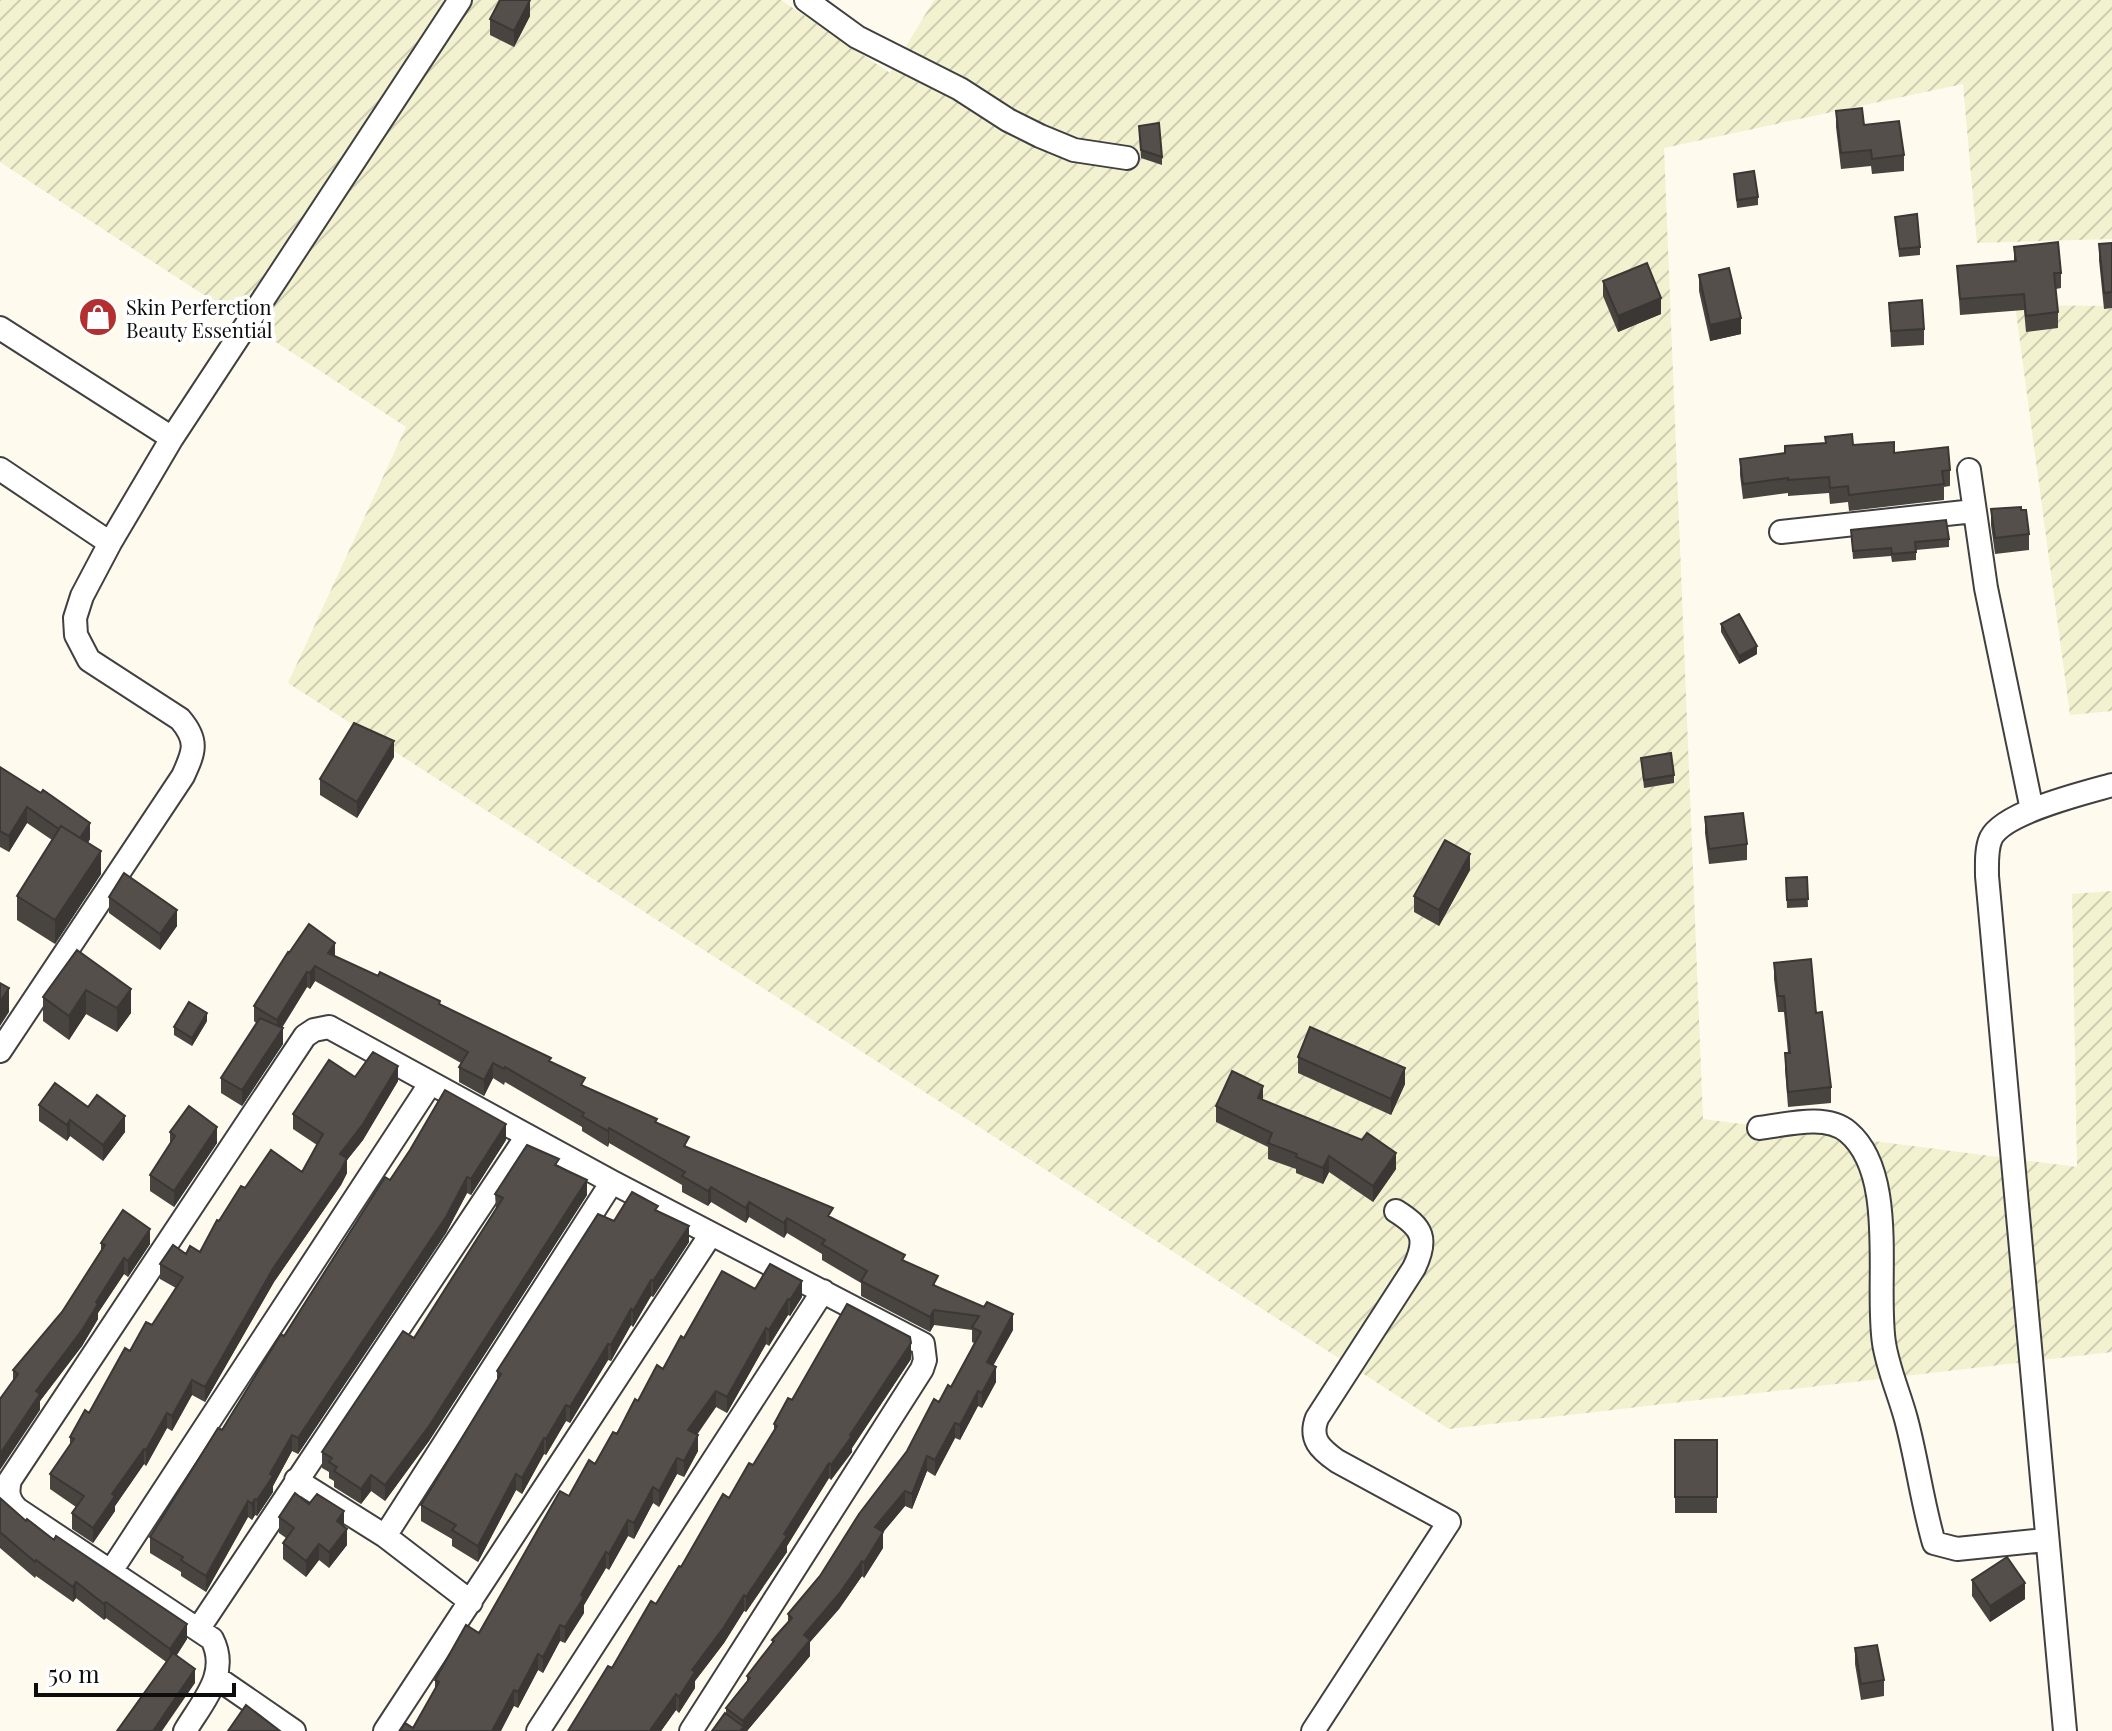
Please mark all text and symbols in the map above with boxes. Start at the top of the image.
place label: Skin Perferction Beauty Essential [126,293,273,343]
shop icon: Skin Perferction Beauty Essential [77,296,119,338]
scale bar [36,1647,234,1697]
text: 50 m [48,1657,100,1689]

